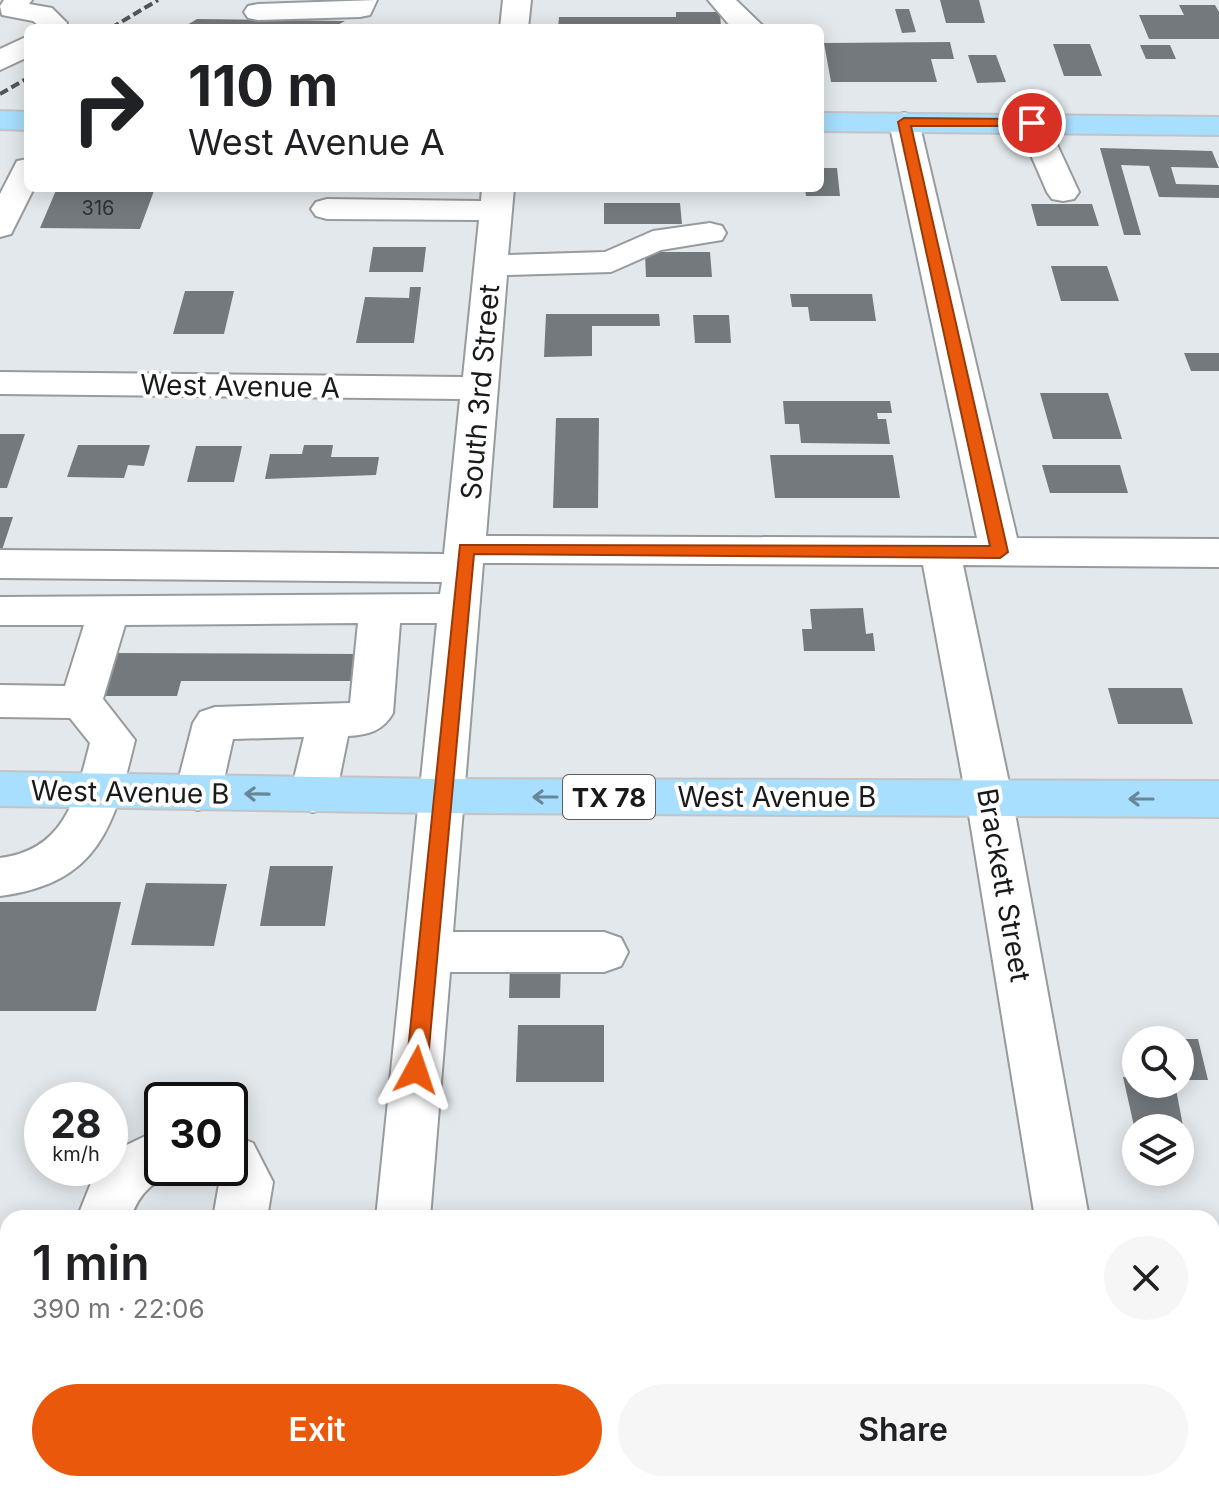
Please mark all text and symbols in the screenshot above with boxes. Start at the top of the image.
text: 110 m [188,52,338,120]
icon: right [56,56,160,160]
pin [998,89,1066,157]
icon: arrive [1010,101,1054,145]
text: West Avenue A [188,120,445,164]
house number: 316 [82,196,114,220]
street label: South 3rd Street [454,283,506,501]
street label: West Avenue A [140,367,340,405]
street label: West Avenue B [30,773,230,811]
road number: TX 78 [563,775,655,819]
street label: West Avenue B [678,780,876,814]
street label: Brackett Street [970,785,1038,985]
one-way arrow [244,786,271,801]
one-way arrow [532,789,559,805]
one-way arrow [1128,791,1155,807]
map controls [1122,1026,1194,1186]
button: search [1122,1026,1194,1098]
position arrow [374,1028,458,1112]
speed limit sign: 30 [144,1082,248,1186]
text: 28 [50,1099,102,1148]
button: layers [1122,1114,1194,1186]
text: km/h [52,1142,100,1166]
text: 1 min [32,1233,150,1292]
button: close [1104,1236,1188,1320]
text: 390 m · 22:06 [32,1293,205,1324]
button: Exit [32,1384,602,1476]
button: Share [618,1384,1188,1476]

